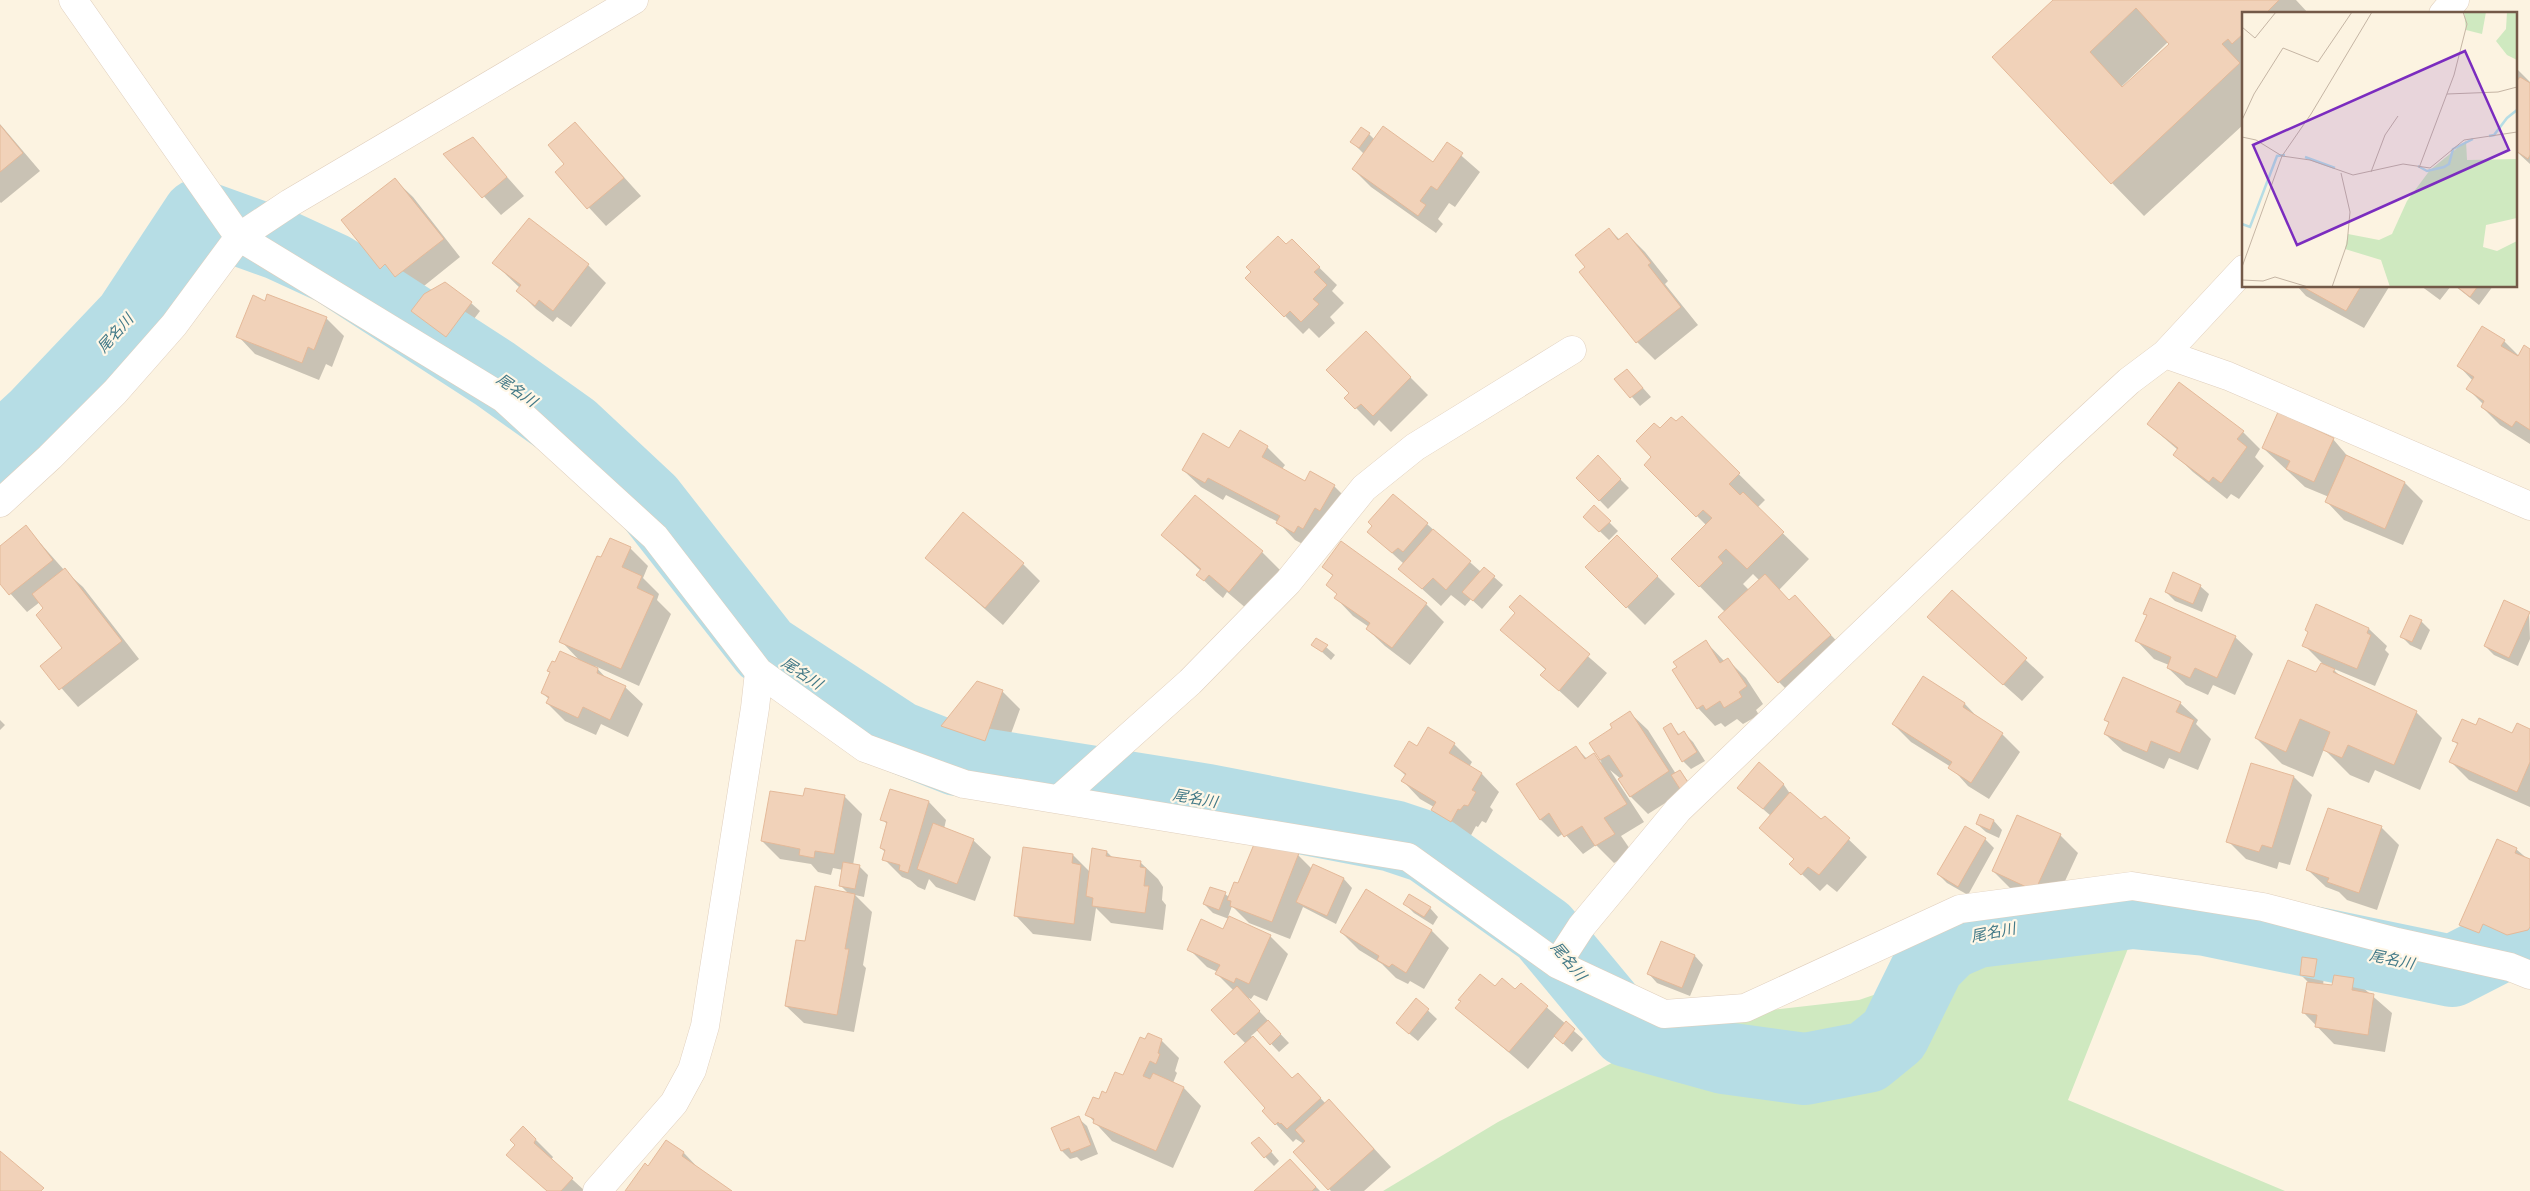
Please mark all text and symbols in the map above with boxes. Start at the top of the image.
inset map [2242,12,2518,288]
water label: 尾名川 [93,308,138,356]
water label: 尾名川 [493,369,543,412]
water label: 尾名川 [778,653,828,694]
water label: 尾名川 [1171,785,1221,812]
water label: 尾名川 [1969,918,2019,946]
water label: 尾名川 [1547,938,1592,986]
water label: 尾名川 [2368,945,2418,973]

